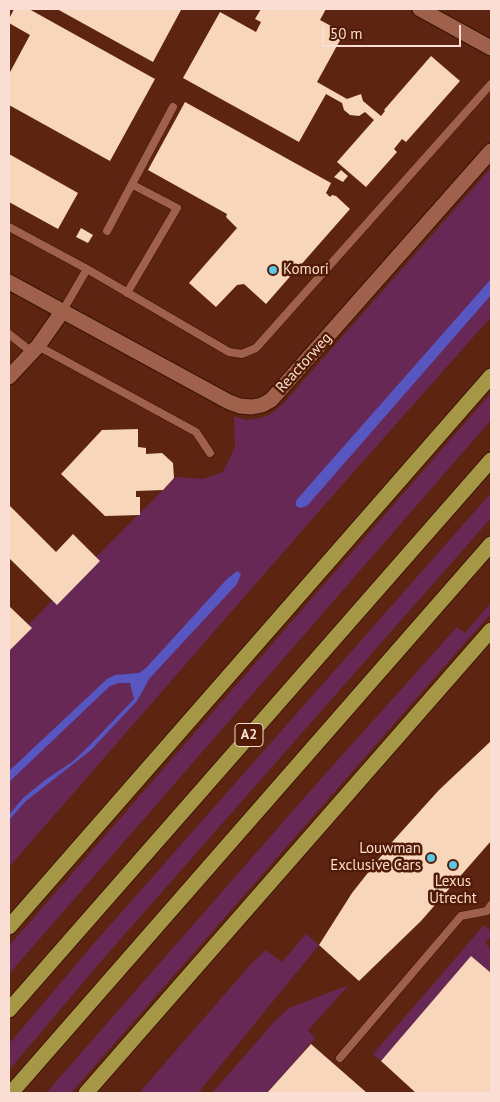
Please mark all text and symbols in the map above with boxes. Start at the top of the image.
scale bar [325,15,464,47]
text: 50 m [330,24,363,43]
place label: Komori [283,261,329,279]
marker: Komori [267,264,279,276]
street label: Reactorweg [272,329,336,397]
road number: A2 [235,724,263,746]
place label: Louwman Exclusive Cars [330,840,421,875]
marker: Louwman Exclusive Cars [425,852,437,864]
marker: Lexus Utrecht [447,859,459,871]
place label: Lexus Utrecht [429,873,477,908]

